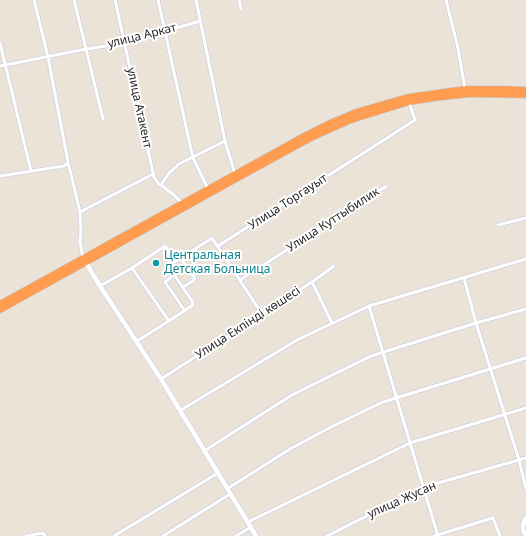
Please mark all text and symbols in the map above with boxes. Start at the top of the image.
street label: улица Аркат [106,21,178,51]
street label: улица Атакент [123,66,155,150]
street label: Улица Торгауыт [246,171,330,233]
street label: Улица Куттыбилик [284,185,382,255]
place label: Центральная Детская Больница [164,249,270,277]
marker: Центральная Детская Больница [151,258,161,268]
street label: Улица Екпінді көшесі [193,284,303,362]
street label: улица Жусан [365,478,439,522]

